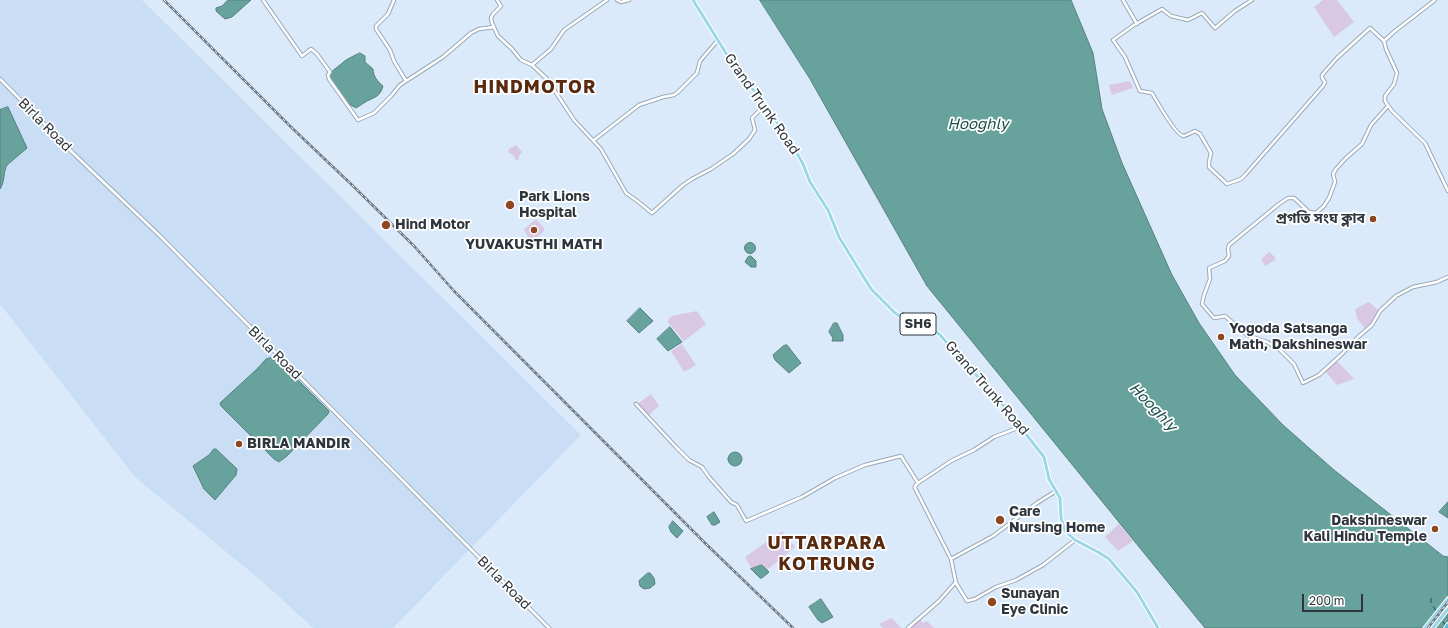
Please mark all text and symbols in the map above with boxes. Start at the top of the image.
street label: Grand Trunk Road [721,50,803,158]
district label: HINDMOTOR [474,76,596,98]
street label: Birla Road [15,95,75,155]
water label: Hooghly [948,115,1008,133]
place label: Park Lions Hospital [519,189,590,222]
marker: Park Lions Hospital [504,199,516,211]
place label: প্রগতি সংঘ ক্লাব [1276,211,1365,227]
marker: প্রগতি সংঘ ক্লাব [1368,214,1378,224]
place label: Hind Motor [395,217,470,233]
marker: Hind Motor [380,219,392,231]
marker: YUVAKUSTHI MATH [529,225,539,235]
place label: YUVAKUSTHI MATH [465,237,603,253]
road number: SH6 [900,313,936,335]
place label: Yogoda Satsanga Math, Dakshineswar [1229,321,1367,354]
street label: Birla Road [245,323,305,383]
marker: Yogoda Satsanga Math, Dakshineswar [1216,332,1226,342]
street label: Grand Trunk Road [941,337,1033,439]
water label: Hooghly [1125,379,1181,435]
place label: BIRLA MANDIR [247,436,351,452]
marker: BIRLA MANDIR [234,439,244,449]
place label: Care Nursing Home [1009,504,1105,536]
place label: Dakshineswar Kali Hindu Temple [1303,513,1427,546]
marker: Care Nursing Home [994,514,1006,526]
marker: Dakshineswar Kali Hindu Temple [1430,524,1440,534]
district label: UTTARPARA KOTRUNG [767,532,887,574]
street label: Birla Road [474,553,534,613]
place label: Sunayan Eye Clinic [1001,586,1068,618]
scale bar [1304,586,1365,612]
text: 200 m [1309,593,1344,608]
marker: Sunayan Eye Clinic [986,596,998,608]

